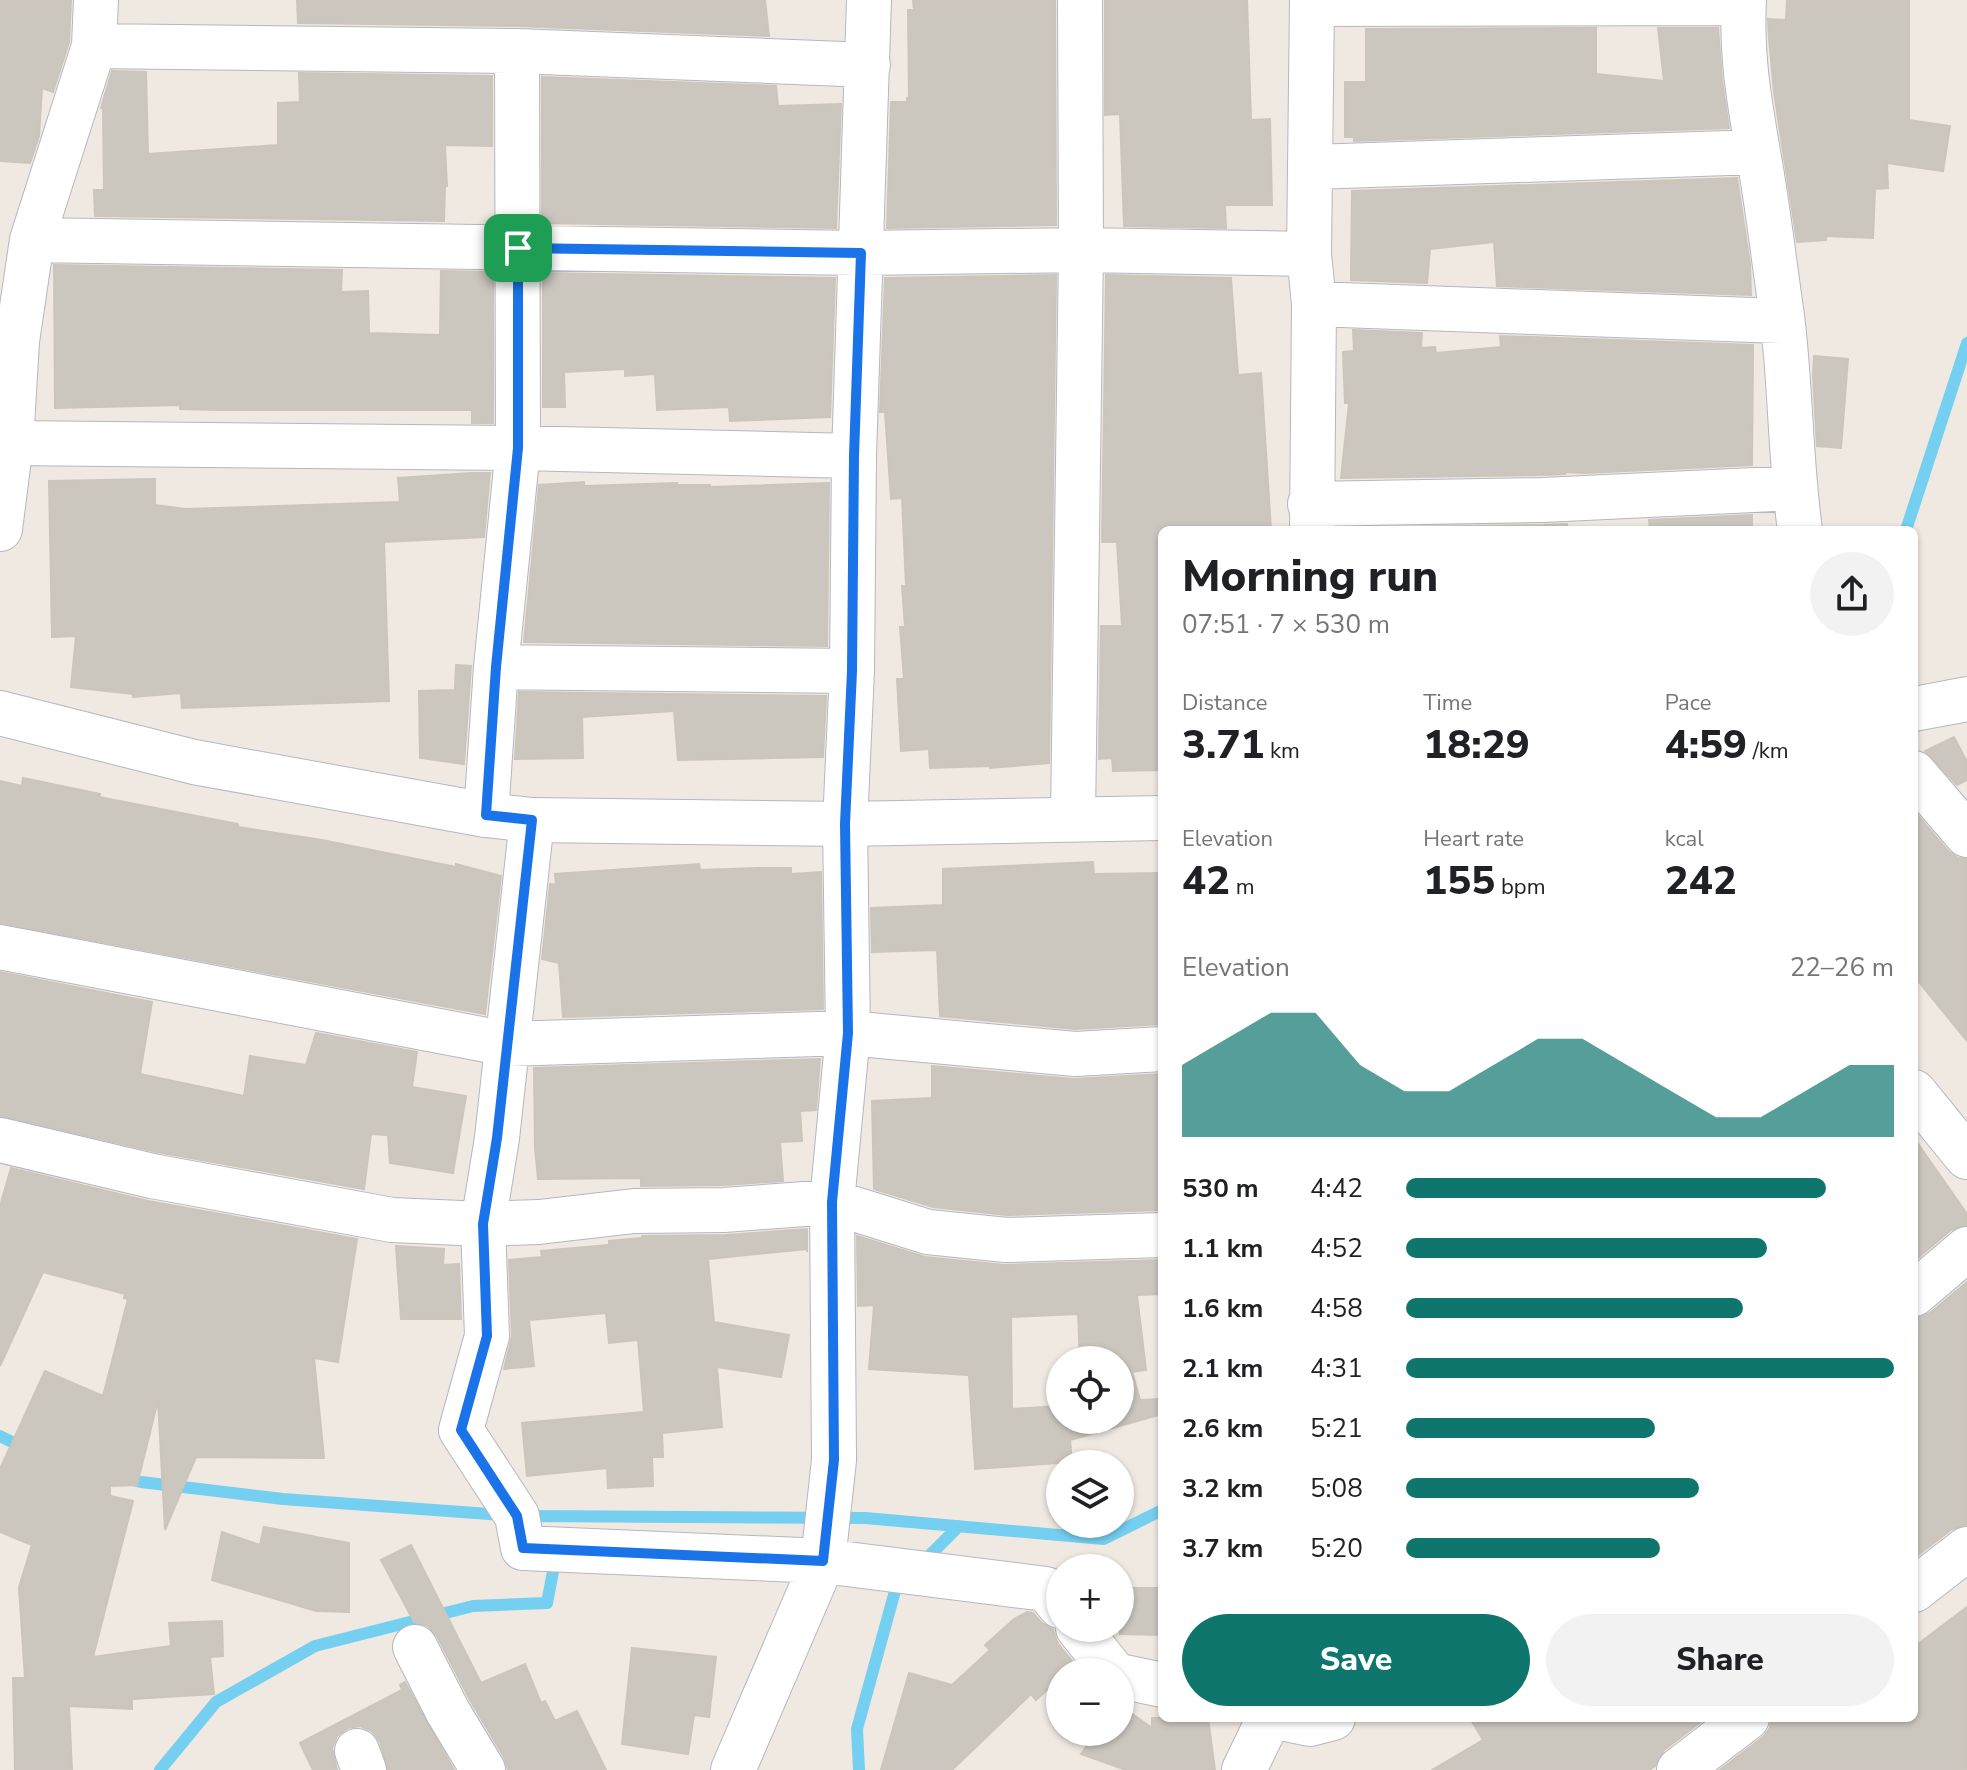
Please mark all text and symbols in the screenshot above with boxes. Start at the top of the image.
pin [484,214,552,282]
icon: arrive [496,226,540,270]
text: Morning run [1182,547,1438,607]
button: share [1810,552,1894,636]
text: 07:51 · 7 × 530 m [1182,607,1390,642]
text: Distance [1182,688,1267,718]
text: Time [1423,688,1472,718]
text: Pace [1665,688,1711,718]
text: 3.71 [1182,718,1264,772]
text: 18:29 [1423,718,1530,772]
text: 4:59 [1665,718,1747,772]
text: km [1264,736,1300,766]
text: /km [1747,736,1789,766]
text: Elevation [1182,824,1273,854]
text: Heart rate [1423,824,1524,854]
text: kcal [1665,824,1704,854]
text: 42 [1182,854,1230,908]
text: 155 [1423,854,1495,908]
text: 242 [1665,854,1737,908]
text: m [1230,872,1255,902]
text: bpm [1495,872,1545,902]
text: Elevation [1182,950,1290,985]
text: 22–26 m [1790,950,1894,985]
text: 530 m [1182,1171,1259,1206]
text: 4:42 [1310,1171,1363,1206]
text: 1.1 km [1182,1231,1263,1266]
text: 4:52 [1310,1231,1363,1266]
text: 1.6 km [1182,1291,1263,1326]
text: 4:58 [1310,1291,1363,1326]
map controls [1046,1346,1134,1746]
button: locate [1046,1346,1134,1434]
text: 2.1 km [1182,1351,1263,1386]
text: 4:31 [1310,1351,1363,1386]
text: 2.6 km [1182,1411,1263,1446]
text: 5:21 [1310,1411,1363,1446]
button: layers [1046,1450,1134,1538]
text: 3.2 km [1182,1471,1263,1506]
text: 5:08 [1310,1471,1363,1506]
text: 3.7 km [1182,1531,1263,1566]
text: 5:20 [1310,1531,1363,1566]
button: + [1046,1554,1134,1642]
button: Save [1182,1614,1530,1706]
button: Share [1546,1614,1894,1706]
button: − [1046,1658,1134,1746]

